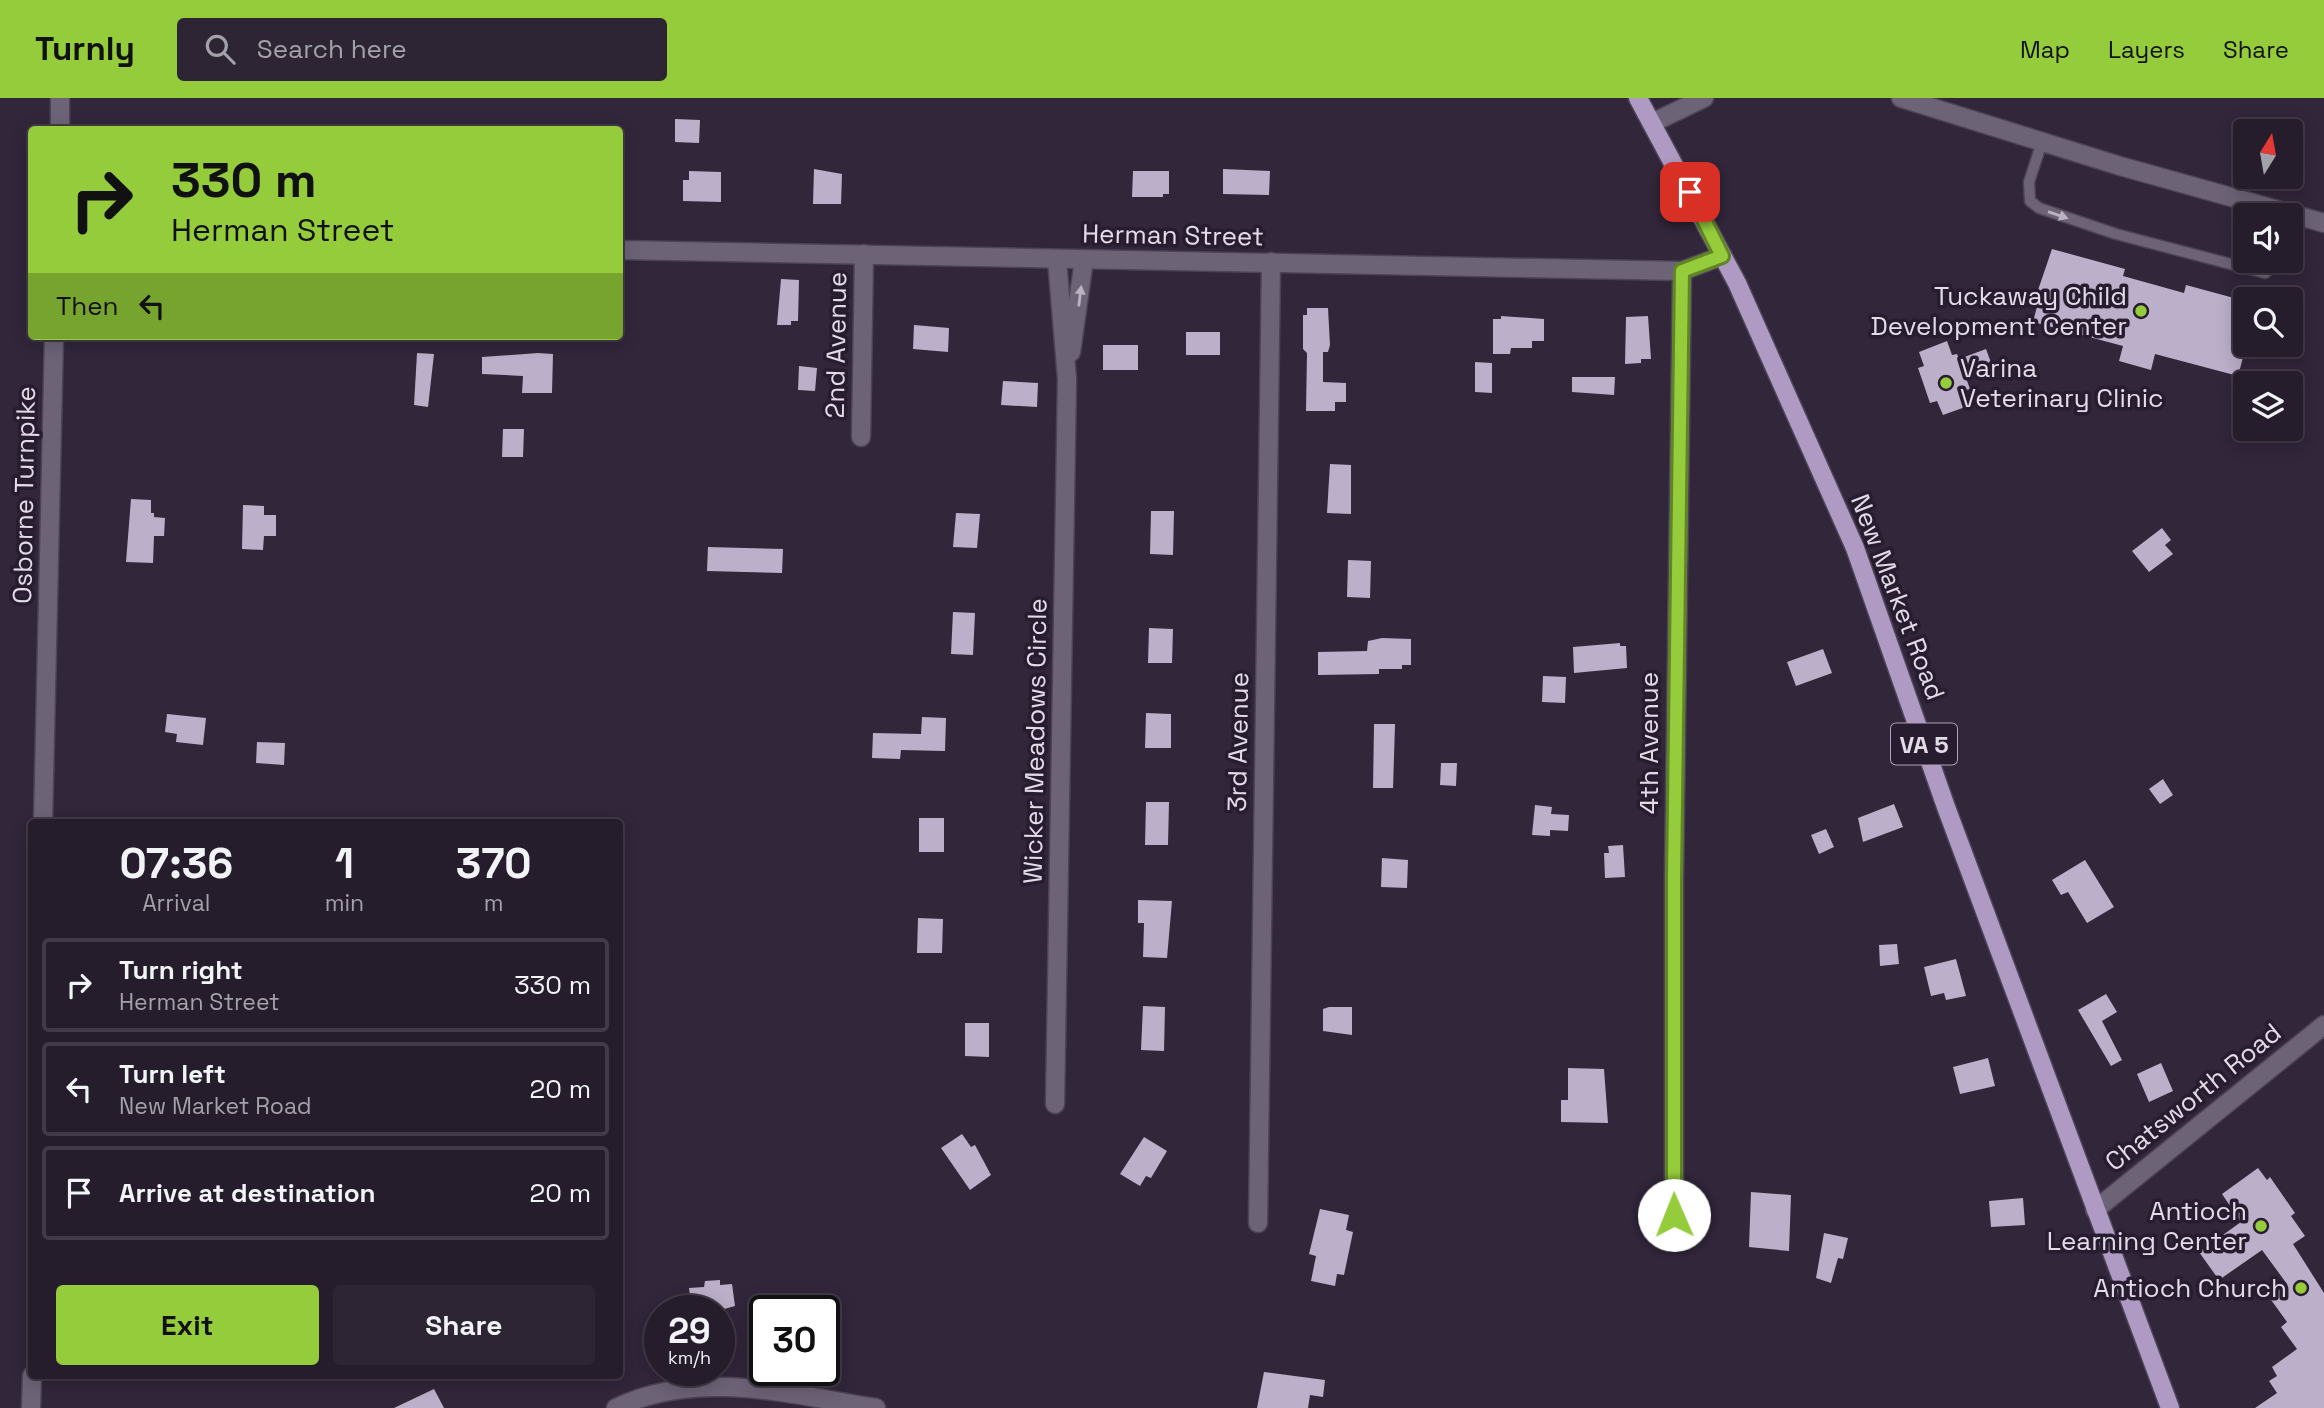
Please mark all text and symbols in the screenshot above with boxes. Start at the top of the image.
search box [177,18,667,81]
text: Turnly [35,28,135,70]
icon: search [201,30,239,68]
text: Search here [257,32,407,66]
text: Map [2020,34,2070,65]
text: Layers [2108,34,2185,65]
text: Share [2223,34,2289,65]
north arrow [2233,119,2303,189]
map controls [2233,119,2303,441]
text: 330 m [171,149,317,211]
icon: right [56,154,147,245]
pin [1660,162,1720,222]
icon: arrive [1671,173,1709,211]
button: sound [2233,203,2303,273]
text: Herman Street [171,210,395,250]
one-way arrow [2048,210,2069,220]
street label: Herman Street [1082,216,1264,254]
street label: 2nd Avenue [818,271,854,419]
place label: Tuckaway Child Development Center [1871,279,2127,343]
one-way arrow [1074,284,1085,306]
icon: left [133,287,171,325]
button: search [2233,287,2303,357]
text: Then [56,289,119,323]
marker: Tuckaway Child Development Center [2133,303,2149,319]
place label: Varina Veterinary Clinic [1960,351,2164,415]
button: layers [2233,371,2303,441]
marker: Varina Veterinary Clinic [1938,375,1954,391]
street label: Osborne Turnpike [5,386,43,604]
street label: New Market Road [1843,489,1953,705]
street label: Wicker Meadows Circle [1016,598,1054,884]
street label: 3rd Avenue [1220,672,1256,812]
street label: 4th Avenue [1632,672,1666,814]
road number: VA 5 [1891,724,1957,764]
text: 07:36 [119,837,233,890]
text: 1 [335,837,354,890]
text: 370 [456,837,531,890]
text: Arrival [142,888,211,918]
text: min [325,888,364,918]
text: m [484,888,503,918]
text: Turn right [119,953,243,987]
icon: right [60,966,98,1004]
text: 330 m [514,968,591,1002]
text: Herman Street [119,987,280,1017]
street label: Chatsworth Road [2098,1015,2288,1179]
text: Turn left [119,1057,226,1091]
icon: left [60,1070,98,1108]
text: 20 m [530,1072,591,1106]
text: New Market Road [119,1091,312,1121]
icon: arrive [60,1174,98,1212]
text: Arrive at destination [119,1176,376,1210]
text: 20 m [530,1176,591,1210]
position arrow [1637,1178,1711,1252]
place label: Antioch Learning Center [2047,1194,2247,1258]
marker: Antioch Learning Center [2253,1218,2269,1234]
place label: Antioch Church [2093,1271,2287,1305]
marker: Antioch Church [2293,1280,2309,1296]
button: Exit [56,1285,319,1365]
button: Share [333,1285,595,1365]
speed limit sign: 30 [749,1295,840,1386]
text: 29 [668,1309,711,1353]
text: km/h [668,1346,711,1369]

